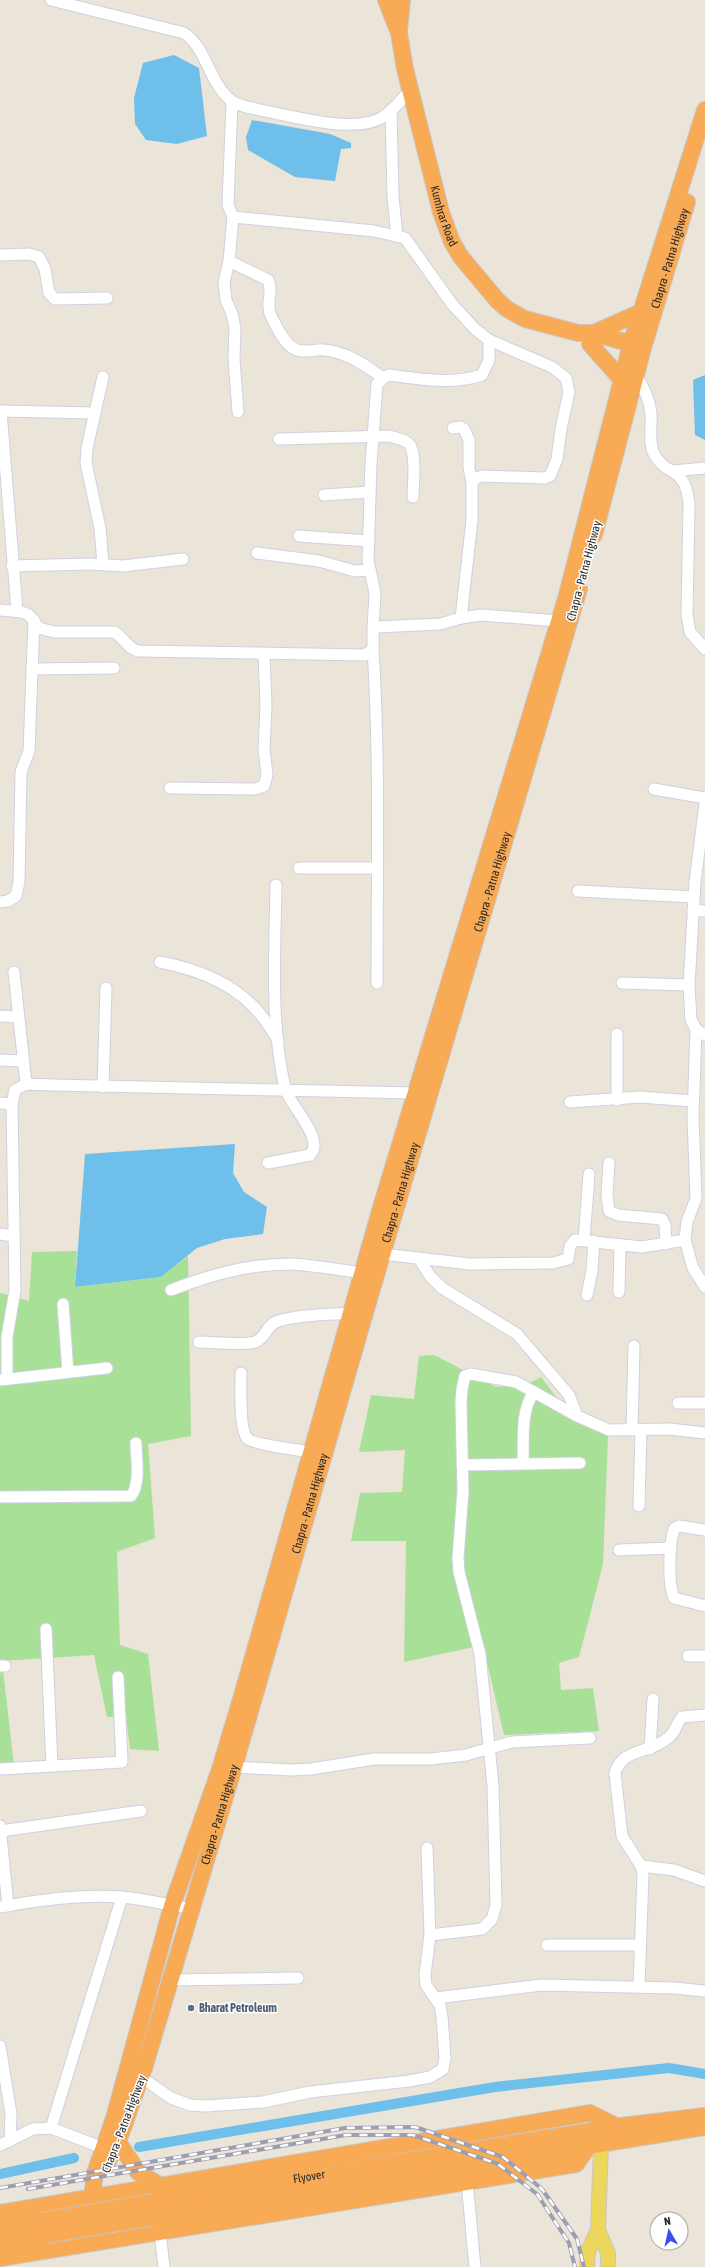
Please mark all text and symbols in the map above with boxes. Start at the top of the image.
street label: Kumhrar Road [428,184,460,249]
street label: Chapra - Patna Highway [648,206,692,310]
street label: Chapra - Patna Highway [564,519,604,623]
street label: Chapra - Patna Highway [471,830,514,934]
street label: Chapra - Patna Highway [379,1141,422,1244]
street label: Chapra - Patna Highway [289,1452,331,1555]
street label: Chapra - Patna Highway [198,1763,241,1866]
place label: Bharat Petroleum [199,2001,277,2015]
marker: Bharat Petroleum [186,2003,196,2013]
street label: Chapra - Patna Highway [99,2073,149,2175]
street label: Flyover [292,2167,326,2186]
north arrow [649,2211,689,2251]
text: N [663,2215,672,2228]

